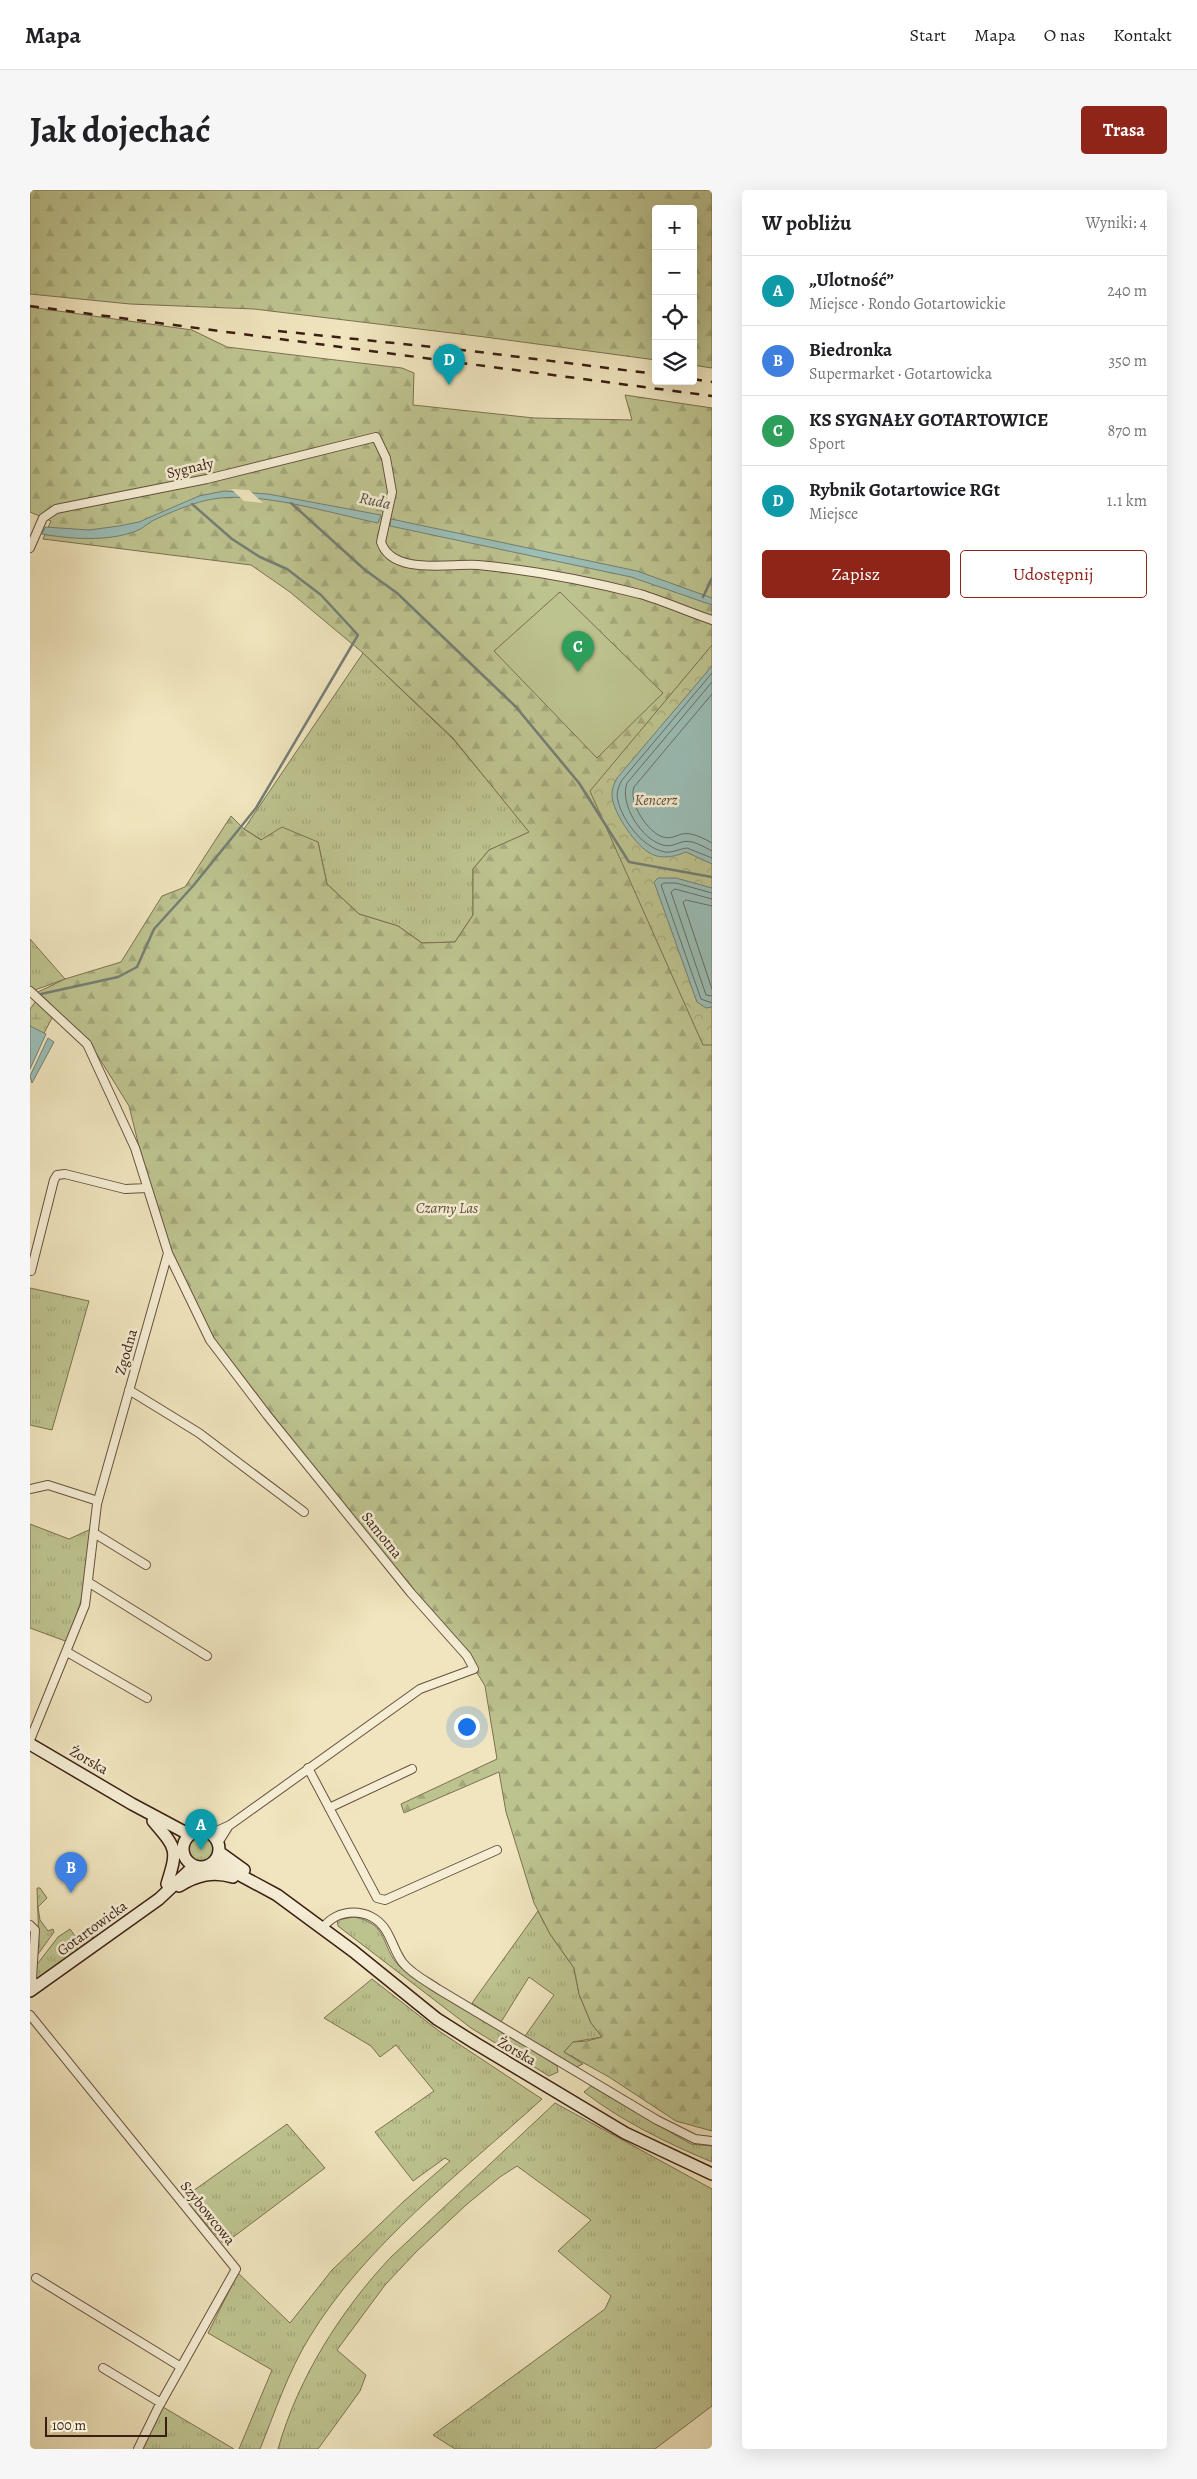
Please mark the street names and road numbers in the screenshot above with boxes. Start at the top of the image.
street label: Sygnały [165,453,216,483]
street label: Zgodna [110,1327,142,1377]
street label: Samotna [357,1507,407,1563]
street label: Żorska [66,1741,112,1779]
street label: Gotartowicka [53,1896,131,1960]
street label: Żorska [494,2032,540,2070]
street label: Szybowcowa [176,2177,240,2249]

